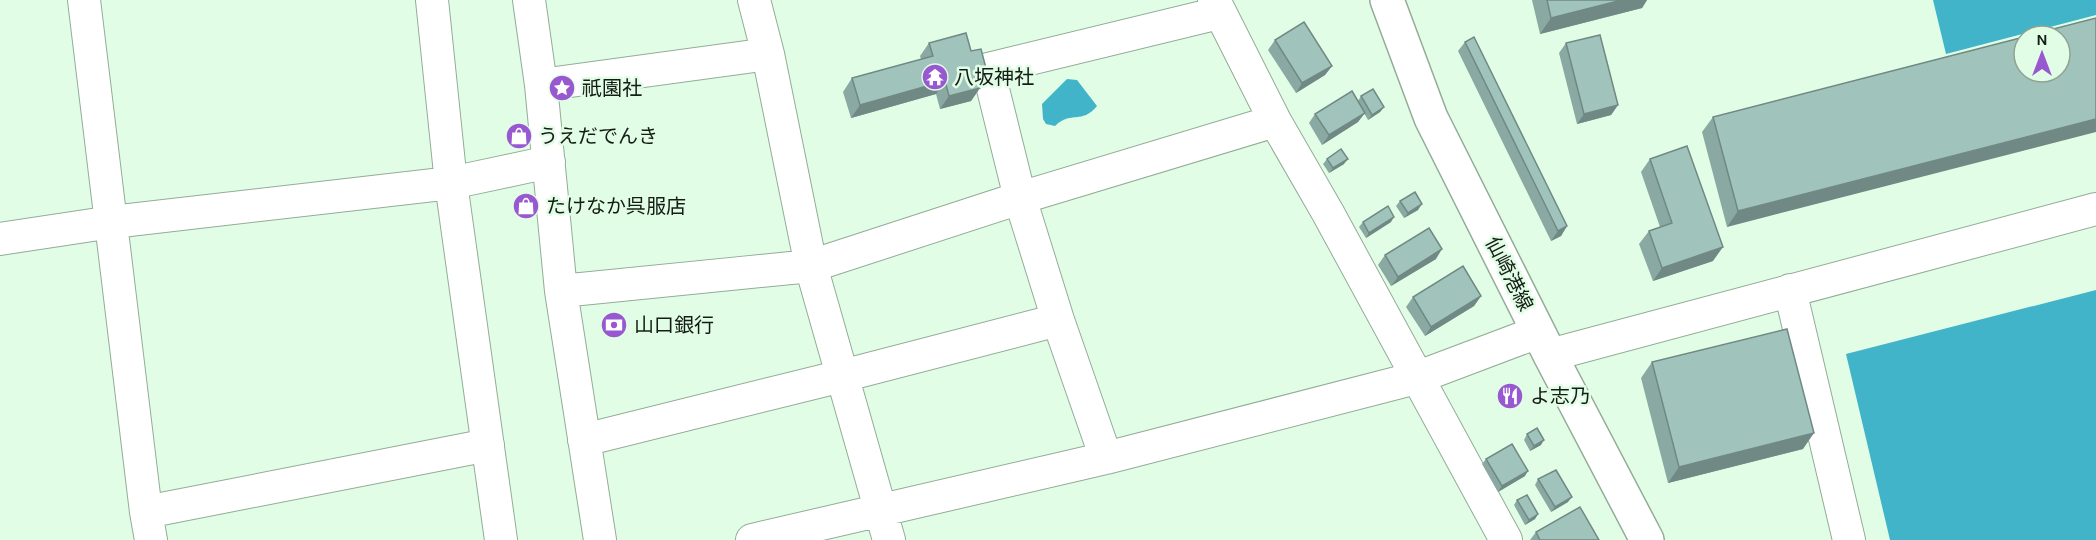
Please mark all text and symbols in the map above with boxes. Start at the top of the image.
north arrow [2012,24,2072,84]
text: N [2036,30,2048,49]
temple icon: 八坂神社 [920,62,950,92]
place label: 八坂神社 [954,66,1034,89]
place icon: 祇園社 [547,73,577,103]
place label: 祇園社 [582,77,642,100]
shop icon: うえだでんき [504,121,534,151]
place label: うえだでんき [538,125,658,148]
shop icon: たけなか呉服店 [511,191,541,221]
place label: たけなか呉服店 [546,195,686,218]
street label: 仙崎港線 [1481,233,1537,315]
bank icon: 山口銀行 [599,310,629,340]
place label: 山口銀行 [634,314,714,337]
restaurant icon: よ志乃 [1495,381,1525,411]
place label: よ志乃 [1530,385,1590,408]

